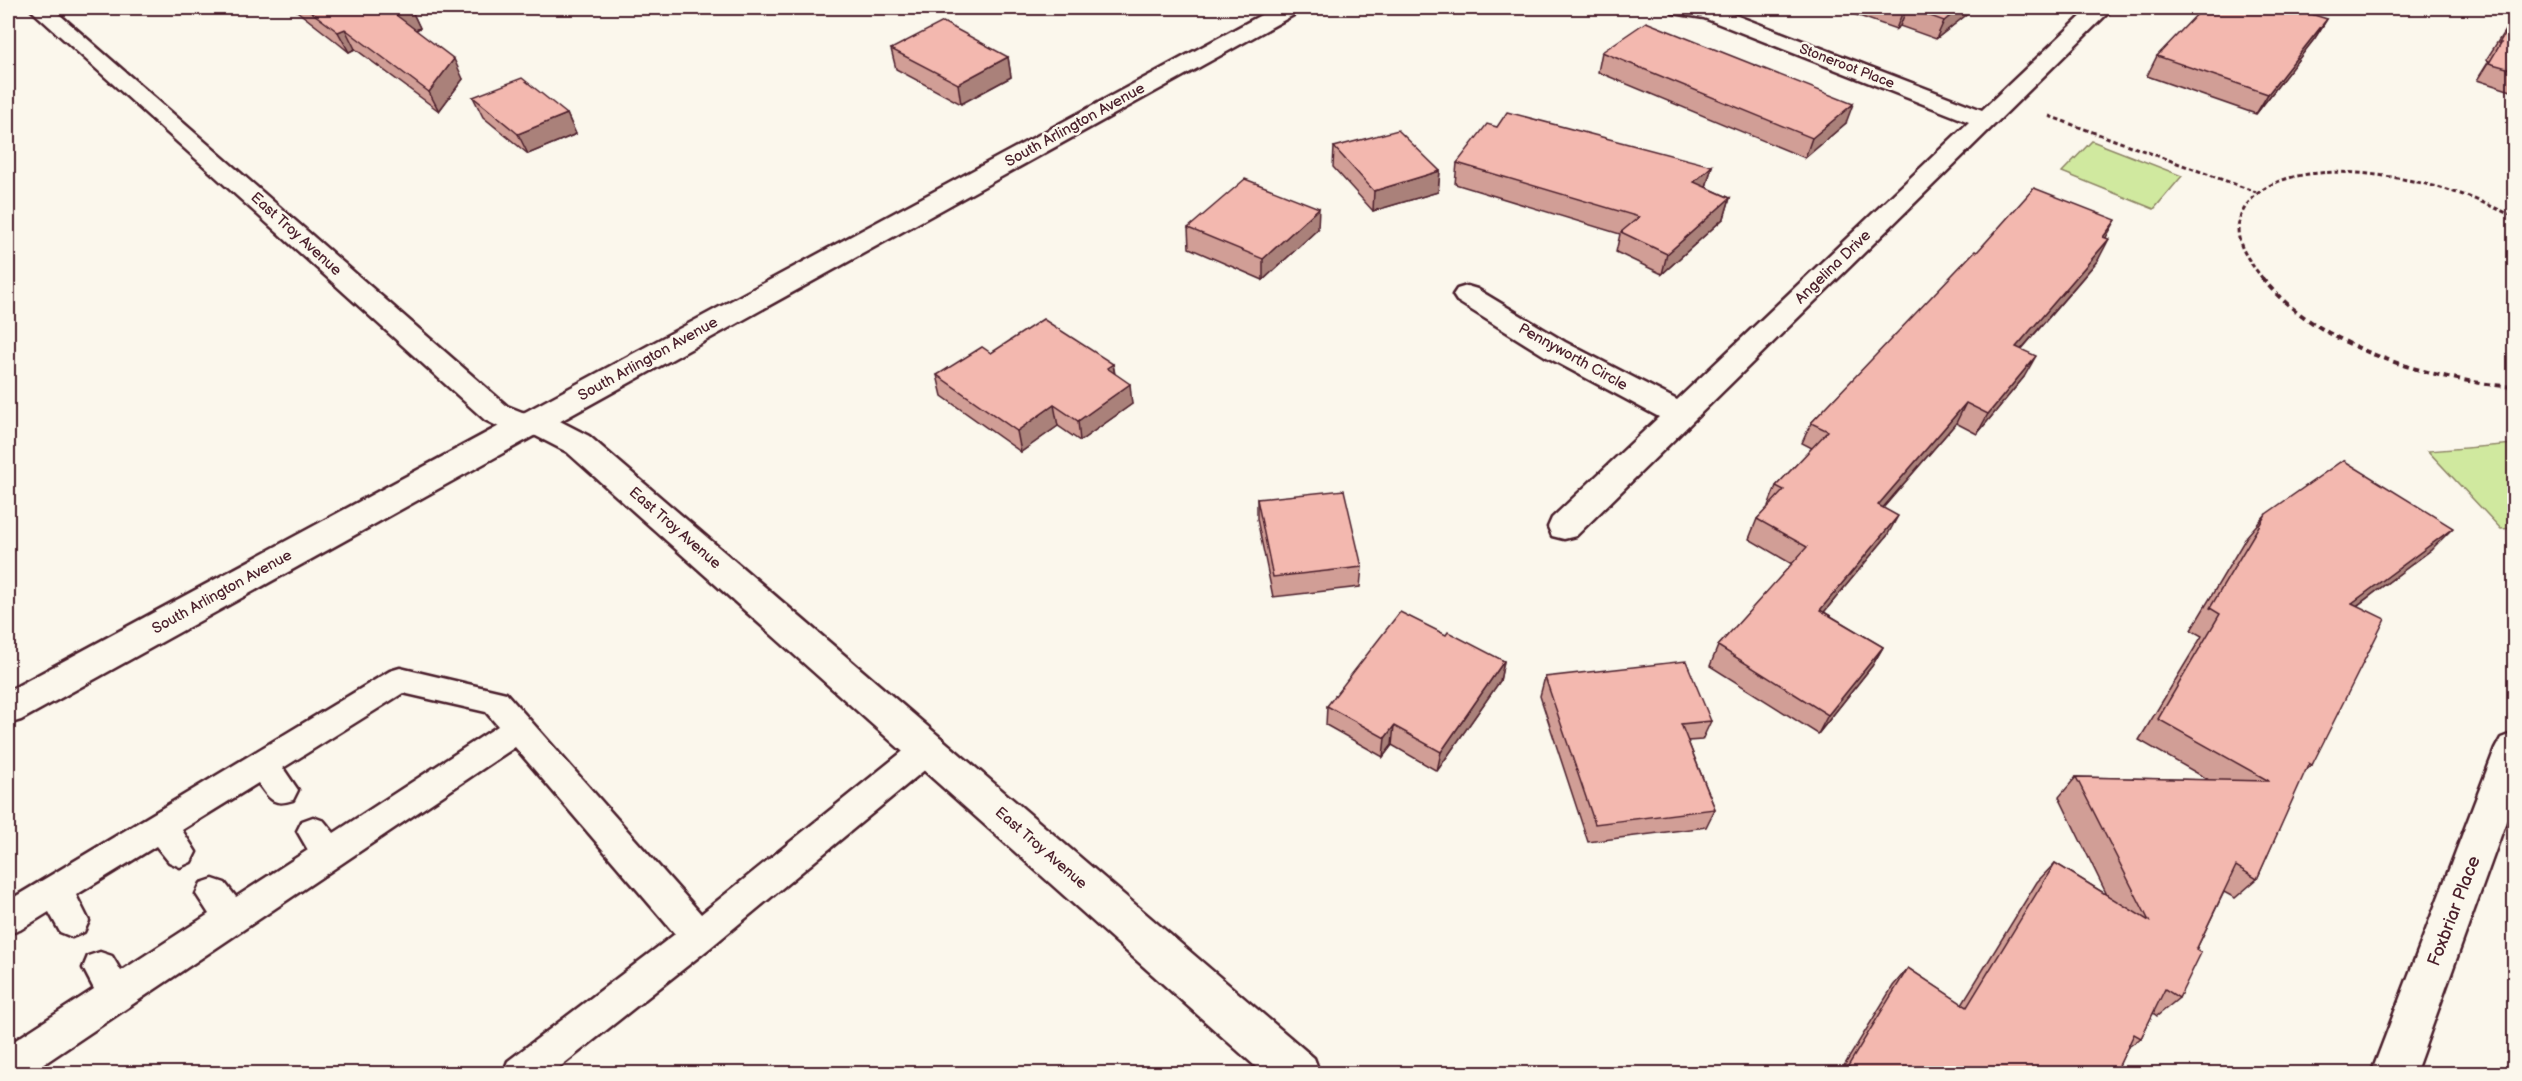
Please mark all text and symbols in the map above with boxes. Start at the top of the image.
street label: Stoneroot Place [1797,40,1897,92]
street label: South Arlington Avenue [1002,79,1148,171]
street label: East Troy Avenue [247,188,346,280]
street label: Angelina Drive [1791,226,1875,308]
street label: South Arlington Avenue [575,313,721,405]
street label: Pennyworth Circle [1515,319,1631,395]
street label: East Troy Avenue [625,483,725,573]
street label: South Arlington Avenue [149,546,295,638]
street label: East Troy Avenue [991,803,1091,893]
street label: Foxbriar Place [2423,853,2485,969]

